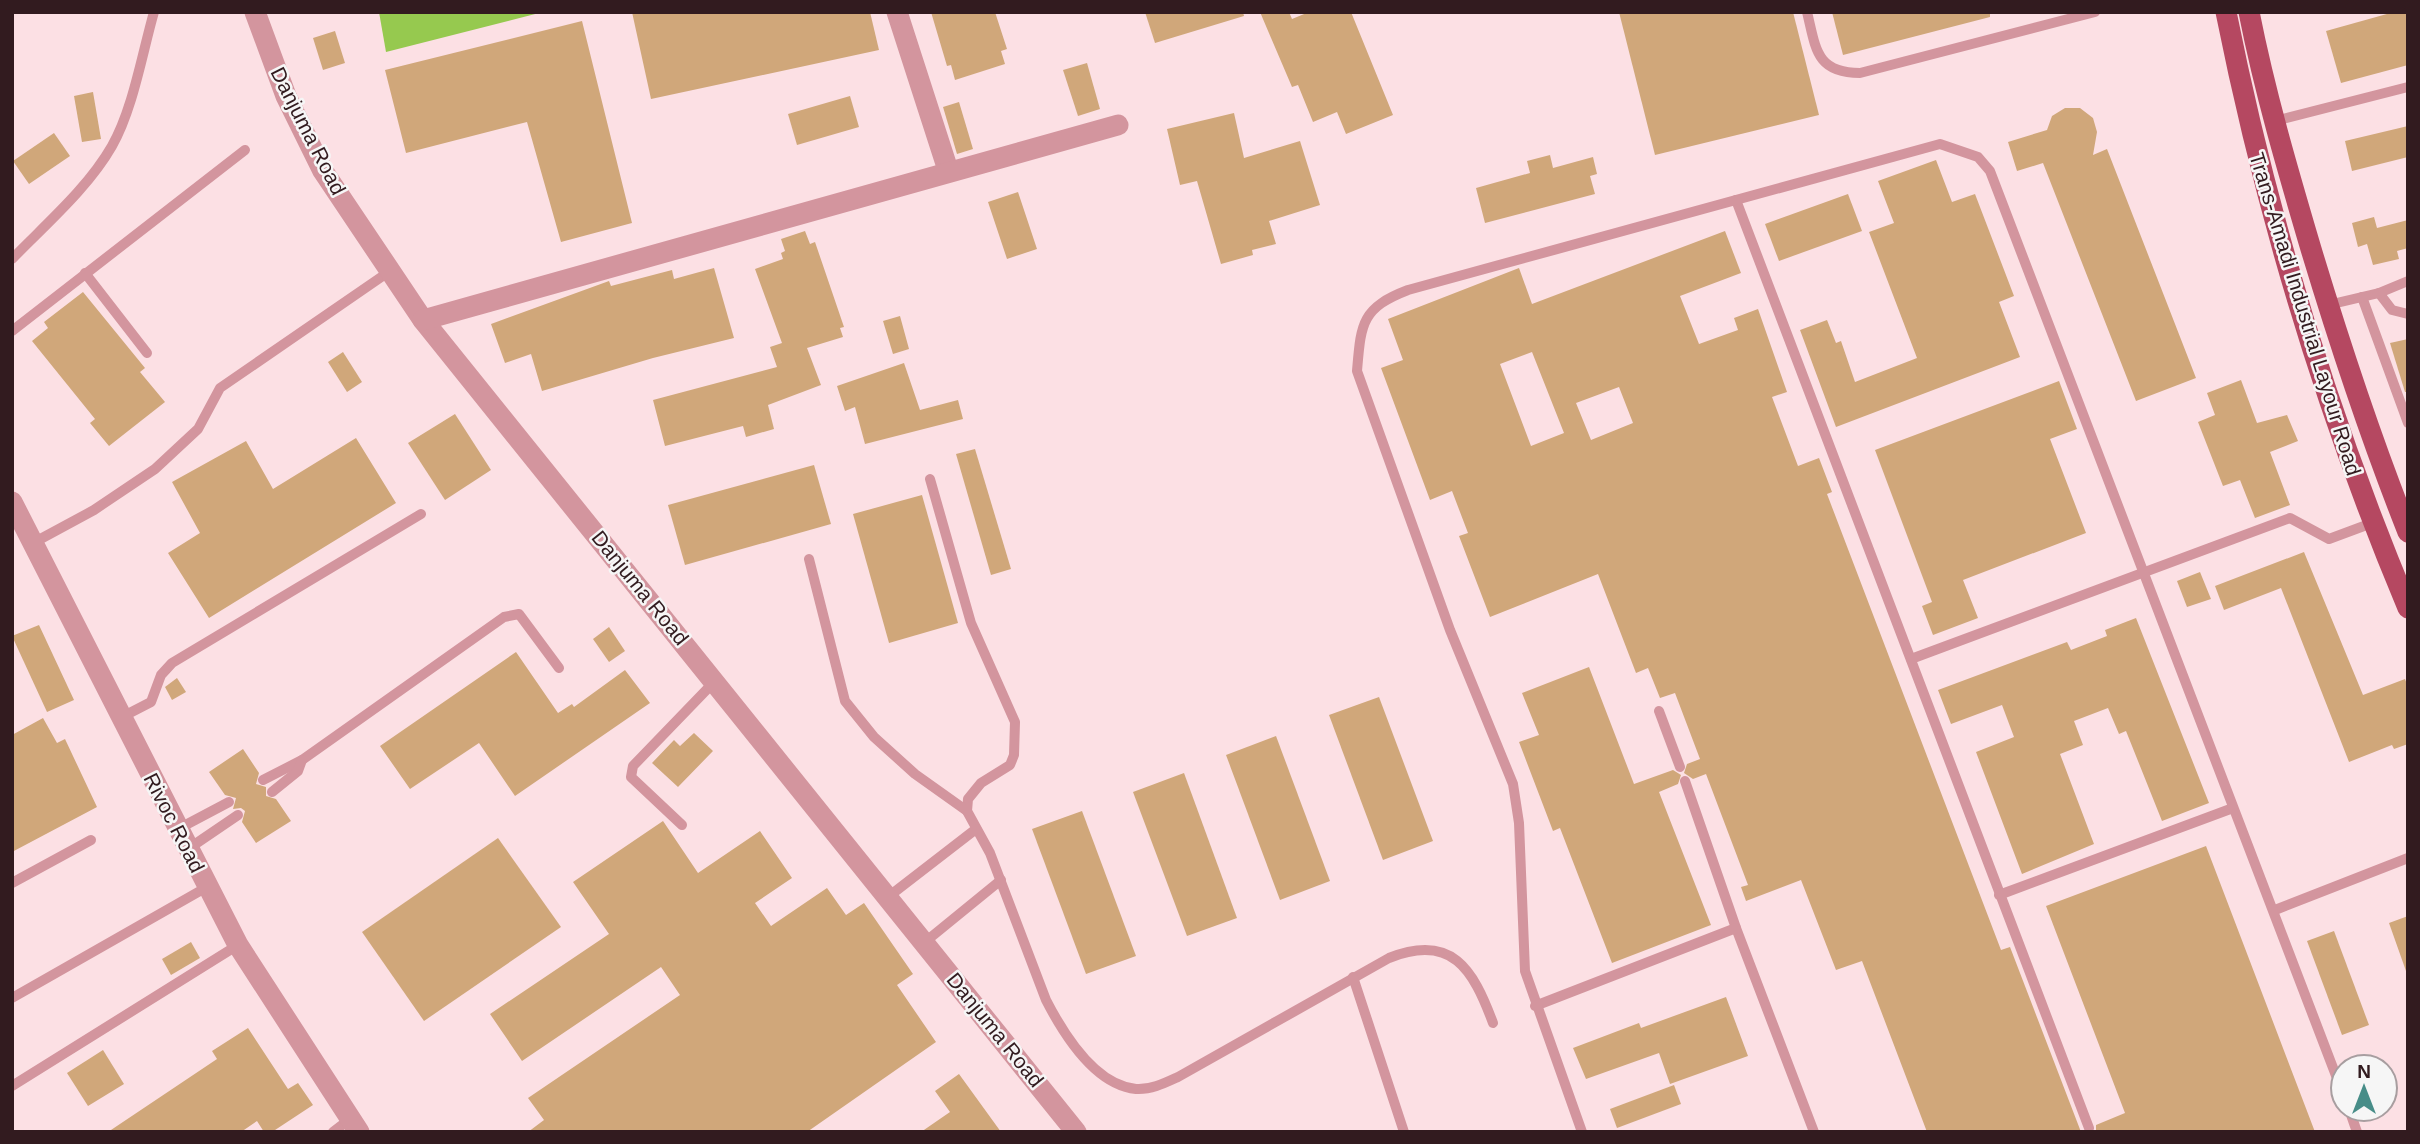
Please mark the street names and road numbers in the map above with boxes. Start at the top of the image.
street label: Danjuma Road [266,63,350,198]
street label: Trans-Amadi Industrial Layour Road [2245,150,2366,478]
street label: Danjuma Road [587,526,693,649]
street label: Rivoc Road [140,769,209,876]
street label: Danjuma Road [942,968,1048,1091]

